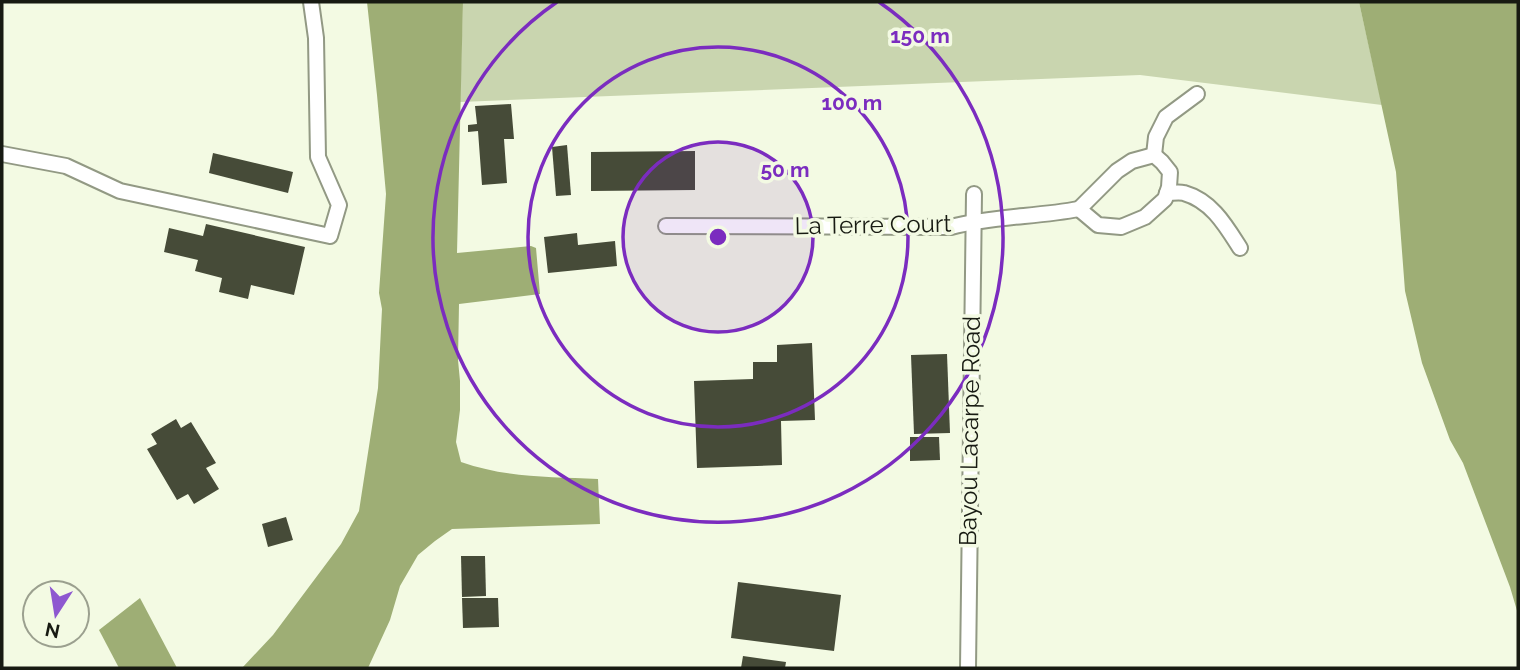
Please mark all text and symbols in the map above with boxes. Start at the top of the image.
text: 150 m [890,23,950,48]
text: 100 m [822,90,882,115]
text: 50 m [760,157,810,182]
street label: La Terre Court [794,209,952,240]
centre of rings [706,225,730,249]
street label: Bayou Lacarpe Road [953,316,986,546]
north arrow [21,579,91,649]
text: N [43,618,62,643]

